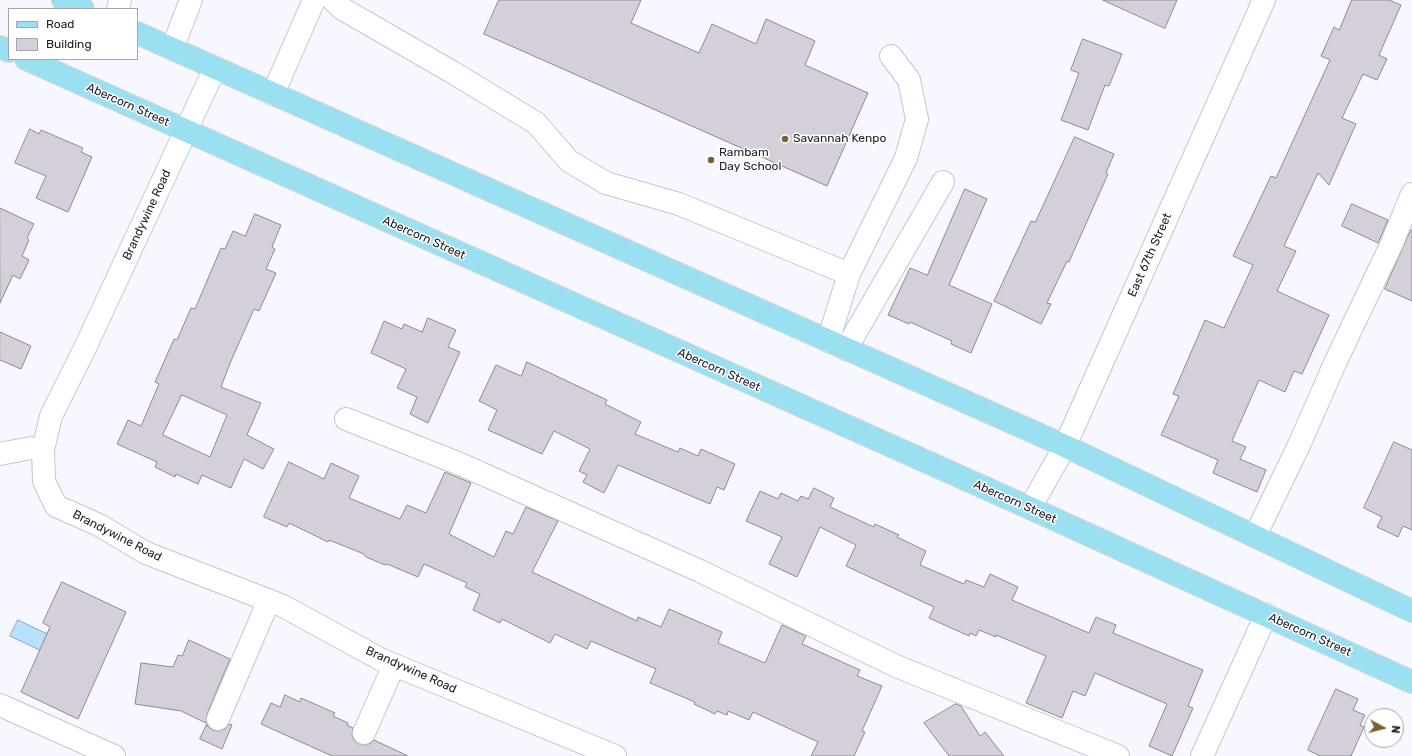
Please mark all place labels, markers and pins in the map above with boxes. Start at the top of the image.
place label: Savannah Kenpo [793,132,886,146]
marker: Savannah Kenpo [780,134,790,144]
place label: Rambam Day School [719,146,781,174]
marker: Rambam Day School [706,155,716,165]

